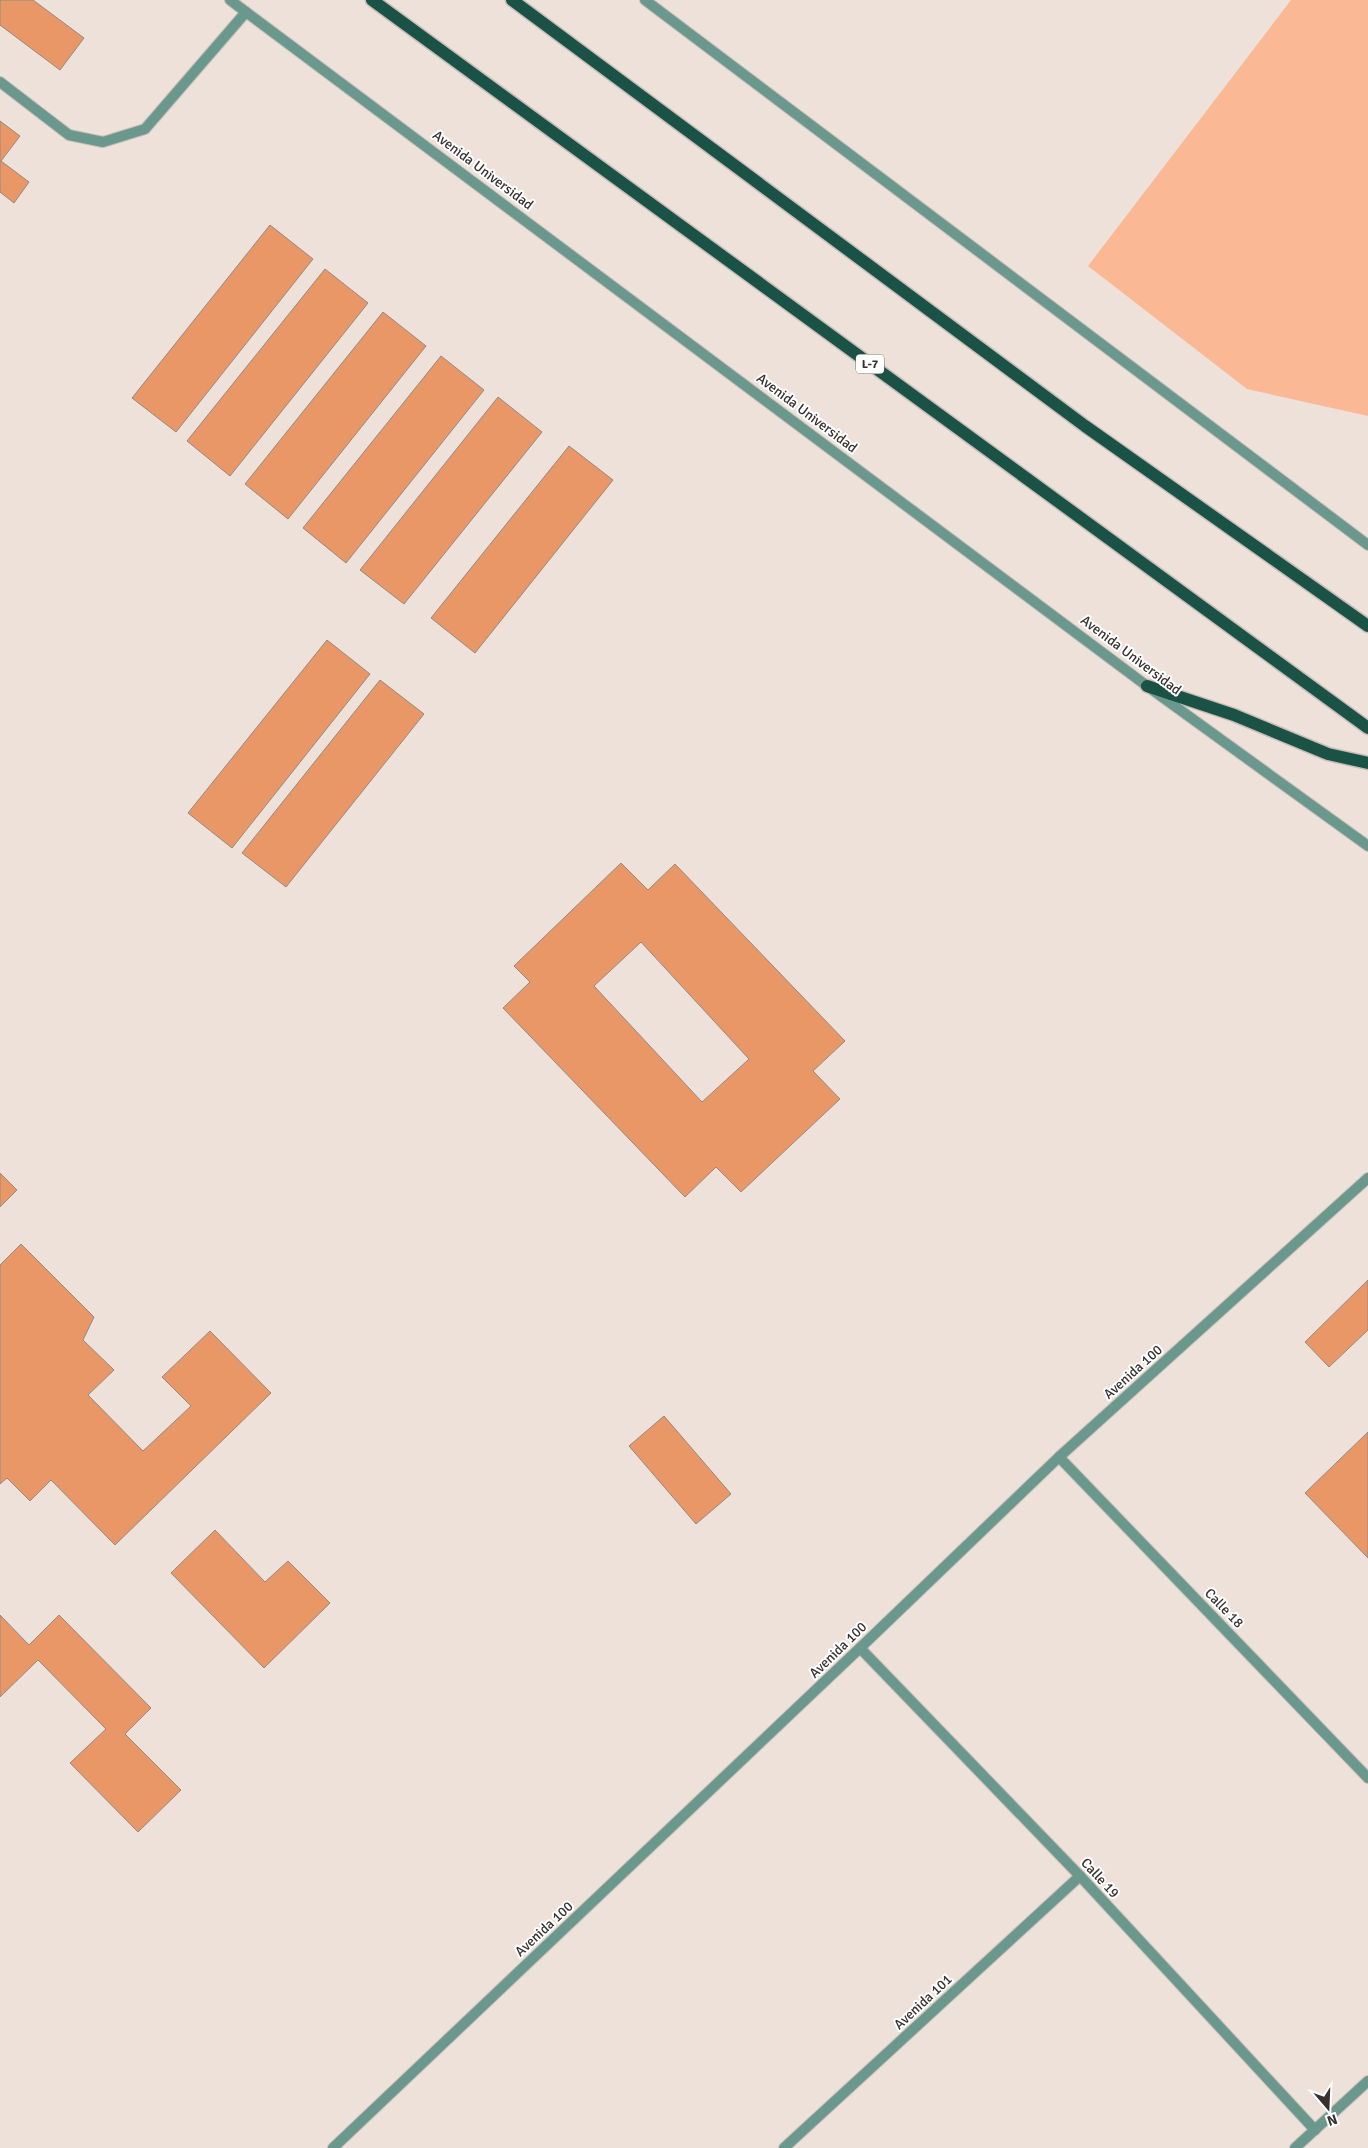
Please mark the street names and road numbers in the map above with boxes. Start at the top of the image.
street label: Avenida Universidad [429,127,537,213]
road number: L-7 [856,354,884,374]
street label: Avenida Universidad [753,370,861,456]
street label: Avenida Universidad [1077,612,1185,698]
street label: Avenida 100 [1100,1341,1166,1403]
street label: Calle 18 [1201,1585,1247,1631]
street label: Avenida 100 [806,1618,870,1682]
street label: Calle 19 [1077,1854,1123,1902]
street label: Avenida 100 [511,1898,577,1960]
street label: Avenida 101 [890,1971,956,2033]

